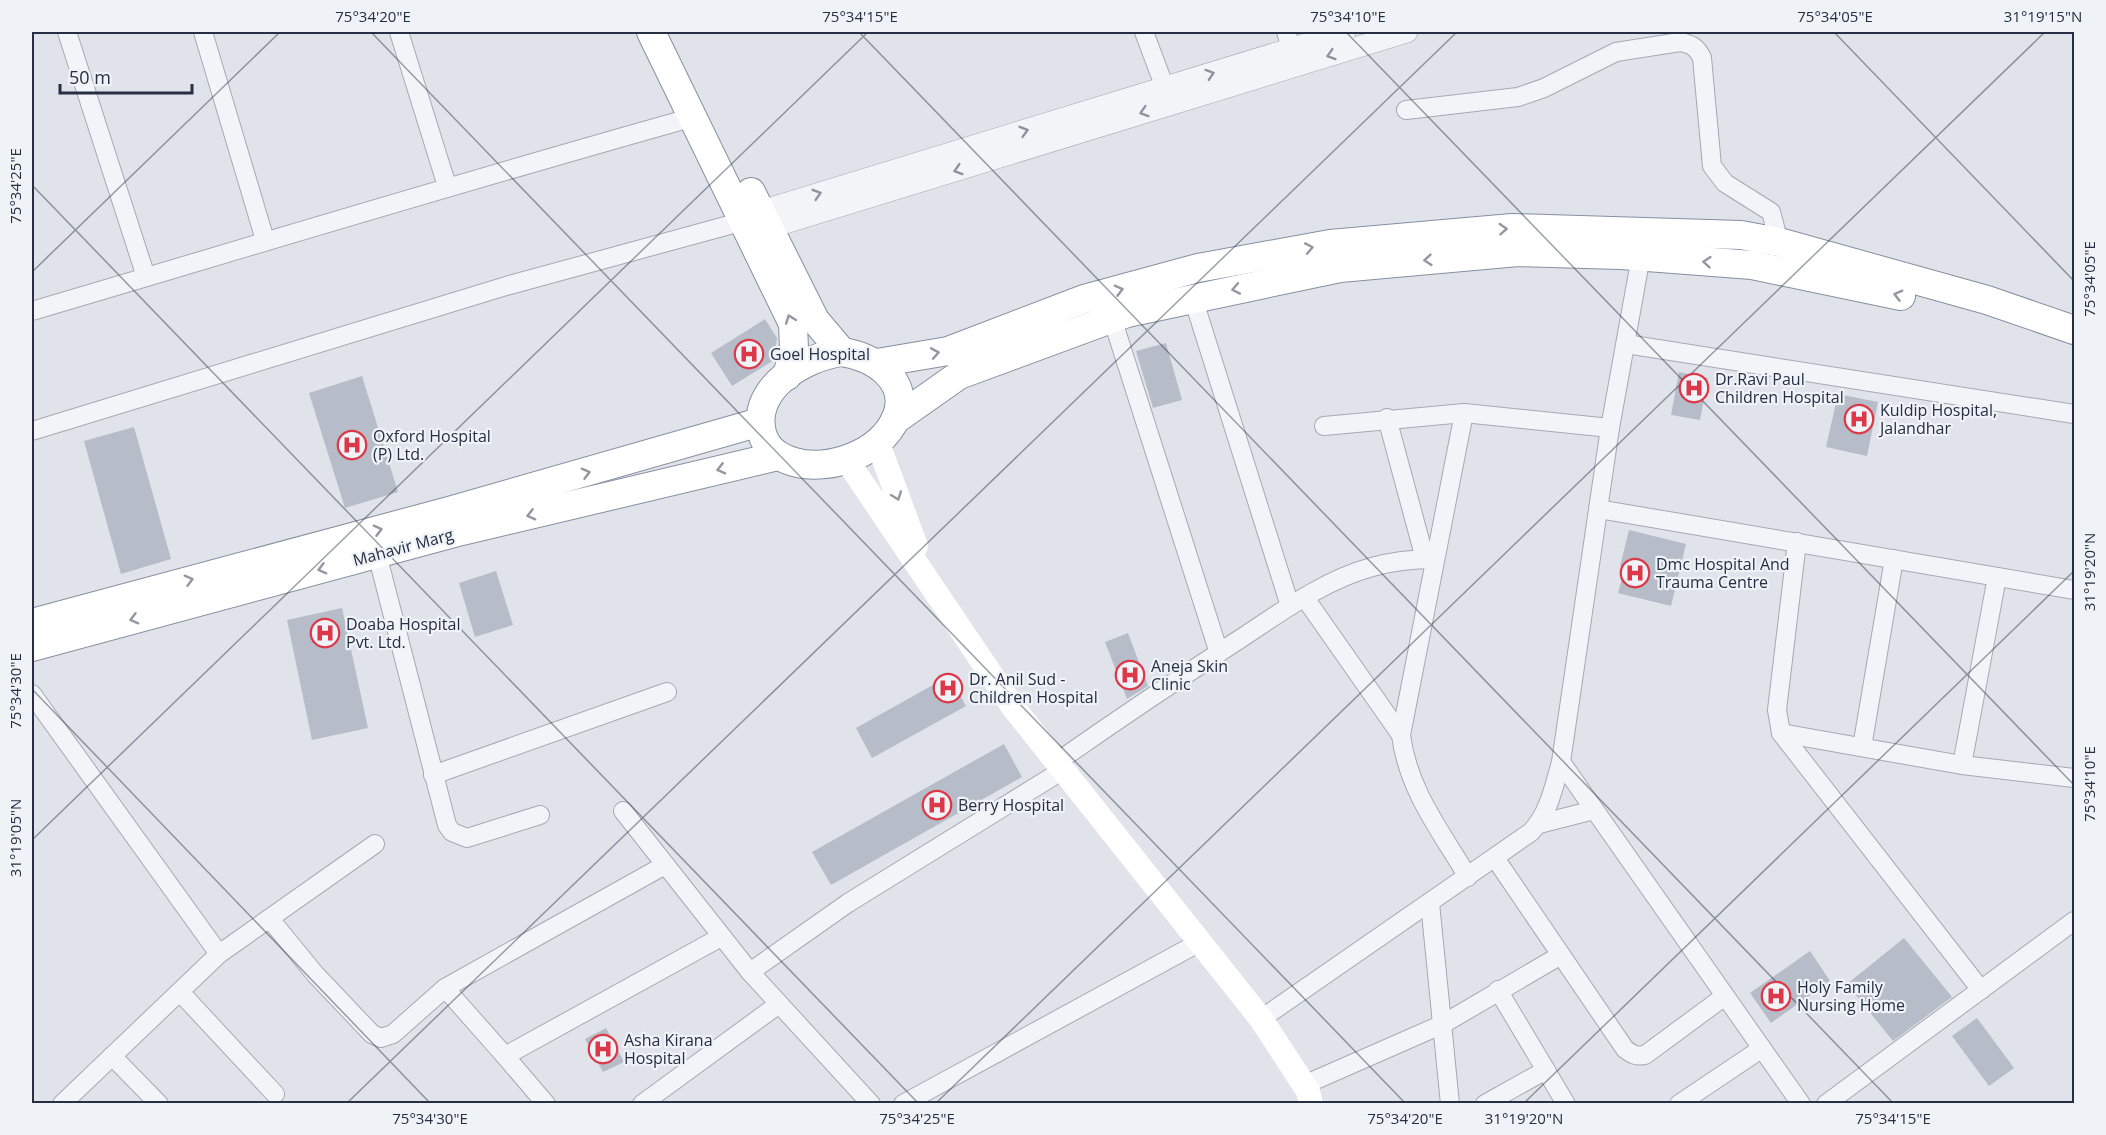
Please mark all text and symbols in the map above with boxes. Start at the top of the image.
text: 75°34'20"E [335,6,411,26]
text: 75°34'15"E [822,6,898,26]
text: 75°34'10"E [1310,6,1386,26]
text: 75°34'05"E [1797,6,1873,26]
text: 31°19'15"N [2004,6,2082,26]
one-way arrow [1326,48,1337,60]
scale bar [60,57,192,95]
text: 50 m [69,65,111,89]
one-way arrow [1204,69,1215,82]
one-way arrow [1139,105,1150,117]
one-way arrow [1018,126,1029,139]
text: 75°34'25"E [5,148,25,224]
one-way arrow [953,163,964,175]
one-way arrow [811,189,822,201]
one-way arrow [1499,223,1508,236]
text: 75°34'05"E [2079,241,2099,317]
one-way arrow [1305,242,1314,254]
one-way arrow [1424,253,1433,266]
one-way arrow [1702,255,1711,268]
one-way arrow [1231,282,1241,295]
one-way arrow [1114,284,1124,297]
one-way arrow [1894,290,1904,302]
one-way arrow [784,314,797,324]
hospital icon: Goel Hospital [733,338,765,370]
place label: Goel Hospital [770,343,870,365]
one-way arrow [930,347,940,360]
place label: Dr.Ravi Paul Children Hospital [1715,368,1844,408]
hospital icon: Dr.Ravi Paul Children Hospital [1678,372,1710,404]
place label: Kuldip Hospital, Jalandhar [1878,399,1997,439]
hospital icon: Kuldip Hospital, Jalandhar [1843,403,1875,435]
place label: Oxford Hospital (P) Ltd. [373,425,491,465]
hospital icon: Oxford Hospital (P) Ltd. [336,429,368,461]
one-way arrow [716,461,726,474]
one-way arrow [580,468,591,480]
one-way arrow [890,490,903,501]
one-way arrow [526,507,536,520]
street label: Mahavir Marg [350,523,456,571]
one-way arrow [373,524,383,537]
text: 31°19'20"N [2079,533,2099,611]
place label: Dmc Hospital And Trauma Centre [1656,553,1790,593]
hospital icon: Dmc Hospital And Trauma Centre [1619,557,1651,589]
one-way arrow [317,562,328,574]
one-way arrow [184,575,194,587]
one-way arrow [129,612,139,625]
place label: Doaba Hospital Pvt. Ltd. [346,613,460,653]
hospital icon: Doaba Hospital Pvt. Ltd. [309,617,341,649]
text: 75°34'30"E [5,653,25,729]
place label: Aneja Skin Clinic [1151,655,1228,695]
hospital icon: Aneja Skin Clinic [1114,659,1146,691]
place label: Dr. Anil Sud - Children Hospital [969,668,1098,708]
hospital icon: Dr. Anil Sud - Children Hospital [932,672,964,704]
text: 75°34'10"E [2079,746,2099,822]
hospital icon: Berry Hospital [921,789,953,821]
place label: Berry Hospital [958,794,1064,816]
text: 31°19'05"N [5,799,25,877]
place label: Holy Family Nursing Home [1797,976,1905,1016]
hospital icon: Holy Family Nursing Home [1760,980,1792,1012]
place label: Asha Kirana Hospital [624,1029,713,1069]
hospital icon: Asha Kirana Hospital [587,1033,619,1065]
text: 75°34'30"E [392,1108,468,1128]
text: 75°34'25"E [879,1108,955,1128]
text: 75°34'20"E [1367,1108,1443,1128]
text: 31°19'20"N [1485,1108,1563,1128]
text: 75°34'15"E [1855,1108,1931,1128]

